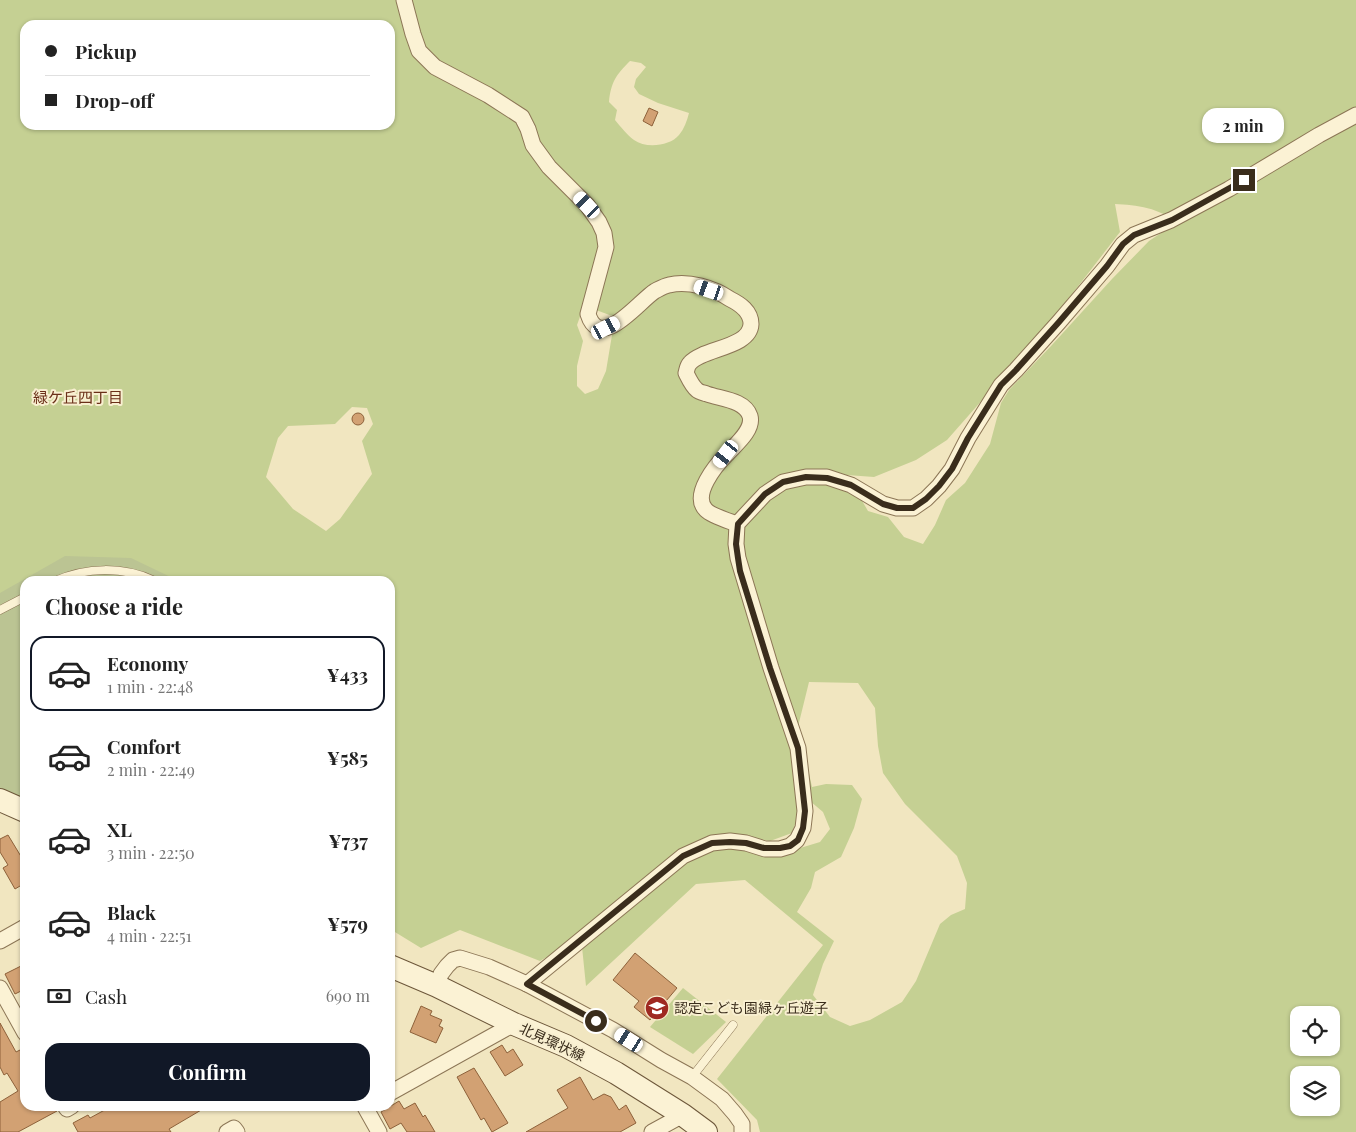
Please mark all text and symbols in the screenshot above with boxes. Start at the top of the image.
text: Pickup [75,38,137,64]
text: Drop-off [75,87,153,113]
callout: 2 min [1203,108,1285,142]
text: 2 min [1222,115,1264,136]
route end [1233,169,1255,191]
car [571,189,602,221]
car [692,278,725,302]
car [589,315,622,341]
district label: 緑ケ丘四丁目 [33,387,123,407]
car [710,438,741,470]
text: Choose a ride [45,591,183,621]
text: Economy [107,650,188,676]
icon: car [47,651,92,696]
text: ¥433 [327,661,368,687]
text: 1 min · 22:48 [107,676,193,697]
text: Comfort [107,733,181,759]
icon: car [47,734,92,779]
text: ¥585 [327,744,368,770]
text: 2 min · 22:49 [107,759,195,780]
text: XL [107,816,132,842]
icon: car [47,817,92,862]
text: ¥737 [329,827,368,853]
text: 3 min · 22:50 [107,842,195,863]
text: Black [107,899,156,925]
icon: car [47,900,92,945]
text: ¥579 [327,910,368,936]
text: 4 min · 22:51 [107,925,192,946]
icon: cash [45,982,73,1010]
text: Cash [85,983,127,1009]
text: 690 m [326,985,370,1006]
school or university icon: 認定こども園緑ヶ丘遊子 [644,995,670,1021]
place label: 認定こども園緑ヶ丘遊子 [674,998,828,1017]
map controls [1290,1006,1340,1116]
button: locate [1290,1006,1340,1056]
route start [585,1010,607,1032]
street label: 北見環状線 [516,1018,588,1065]
car [612,1026,645,1054]
button: Confirm [45,1043,370,1101]
button: layers [1290,1066,1340,1116]

